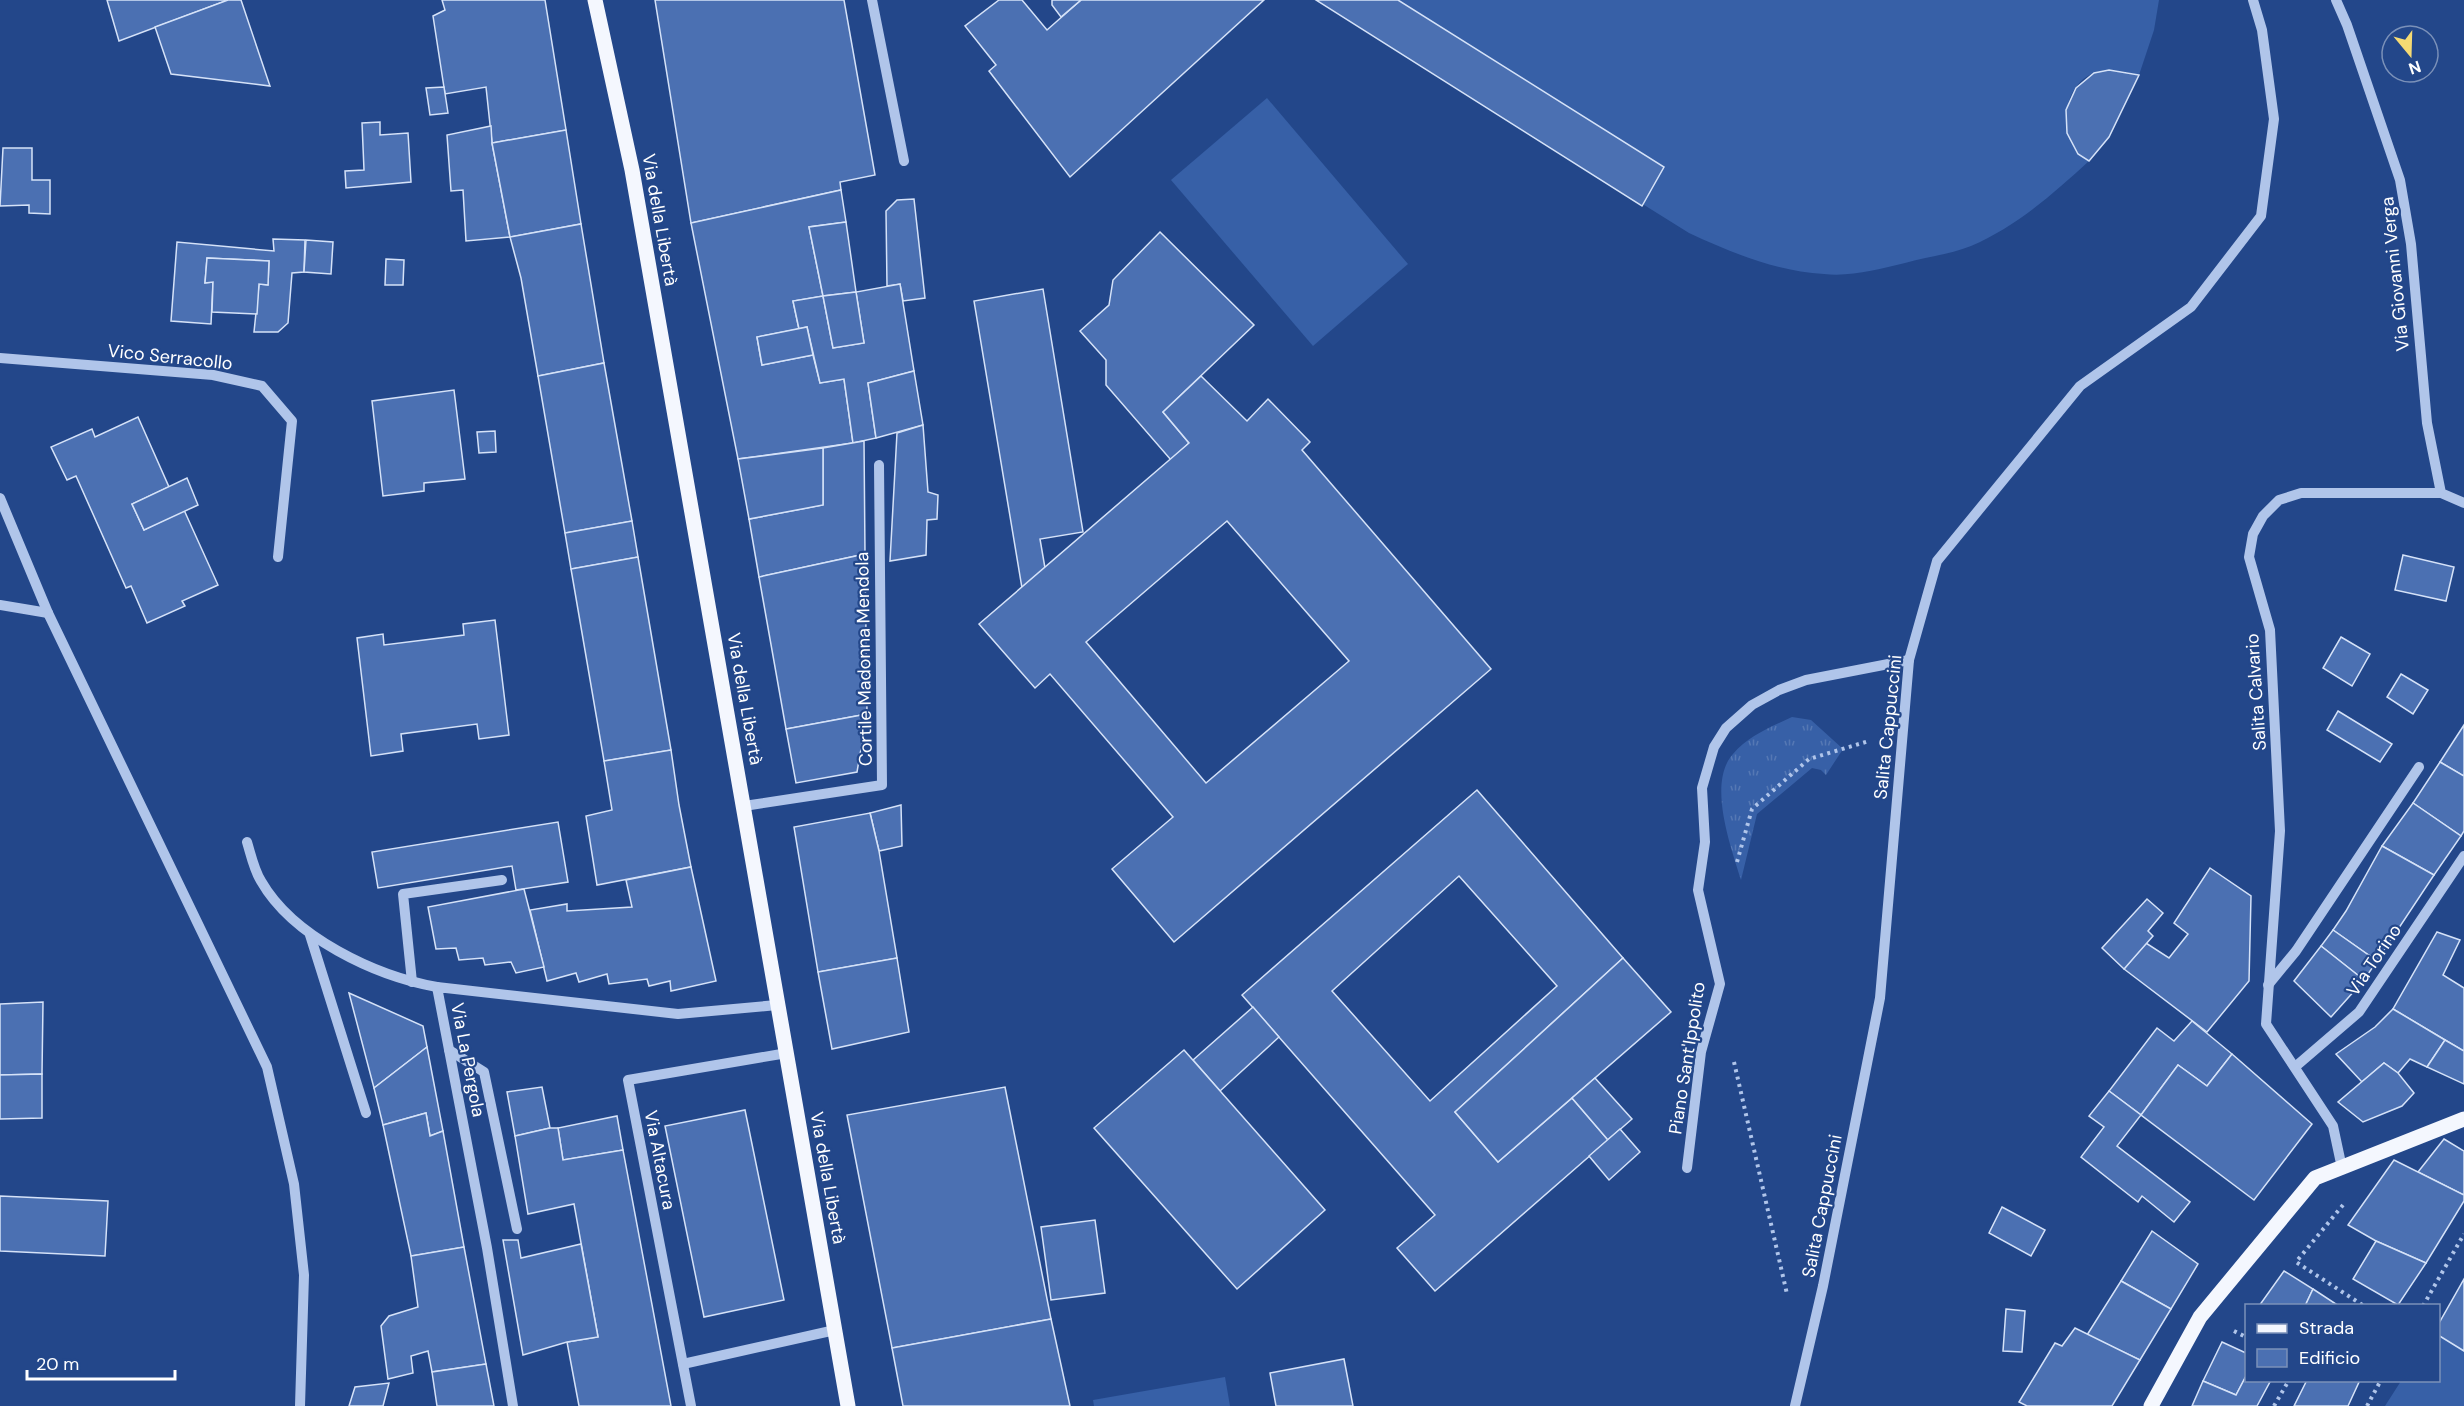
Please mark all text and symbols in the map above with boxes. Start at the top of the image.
north arrow [2380,24,2440,84]
text: N [2406,56,2424,80]
street label: Via della Libertà [637,152,683,288]
street label: Via Giovanni Verga [2375,196,2415,352]
street label: Vico Serracollo [106,339,234,375]
street label: Cortile Madonna Mendola [850,552,878,766]
street label: Via della Libertà [722,631,768,767]
street label: Salita Calvario [2240,633,2272,751]
street label: Salita Cappuccini [1868,653,1908,801]
street label: Via Torino [2341,919,2407,1001]
street label: Piano Sant'Ippolito [1663,980,1711,1136]
street label: Via La Pergola [445,1001,491,1119]
street label: Via Altacura [639,1108,681,1212]
street label: Via della Libertà [805,1110,851,1246]
street label: Salita Cappuccini [1796,1132,1848,1280]
legend [2245,1304,2440,1382]
text: Strada [2299,1316,2354,1340]
scale bar [27,1343,176,1381]
text: Edificio [2299,1346,2360,1370]
text: 20 m [36,1352,79,1376]

